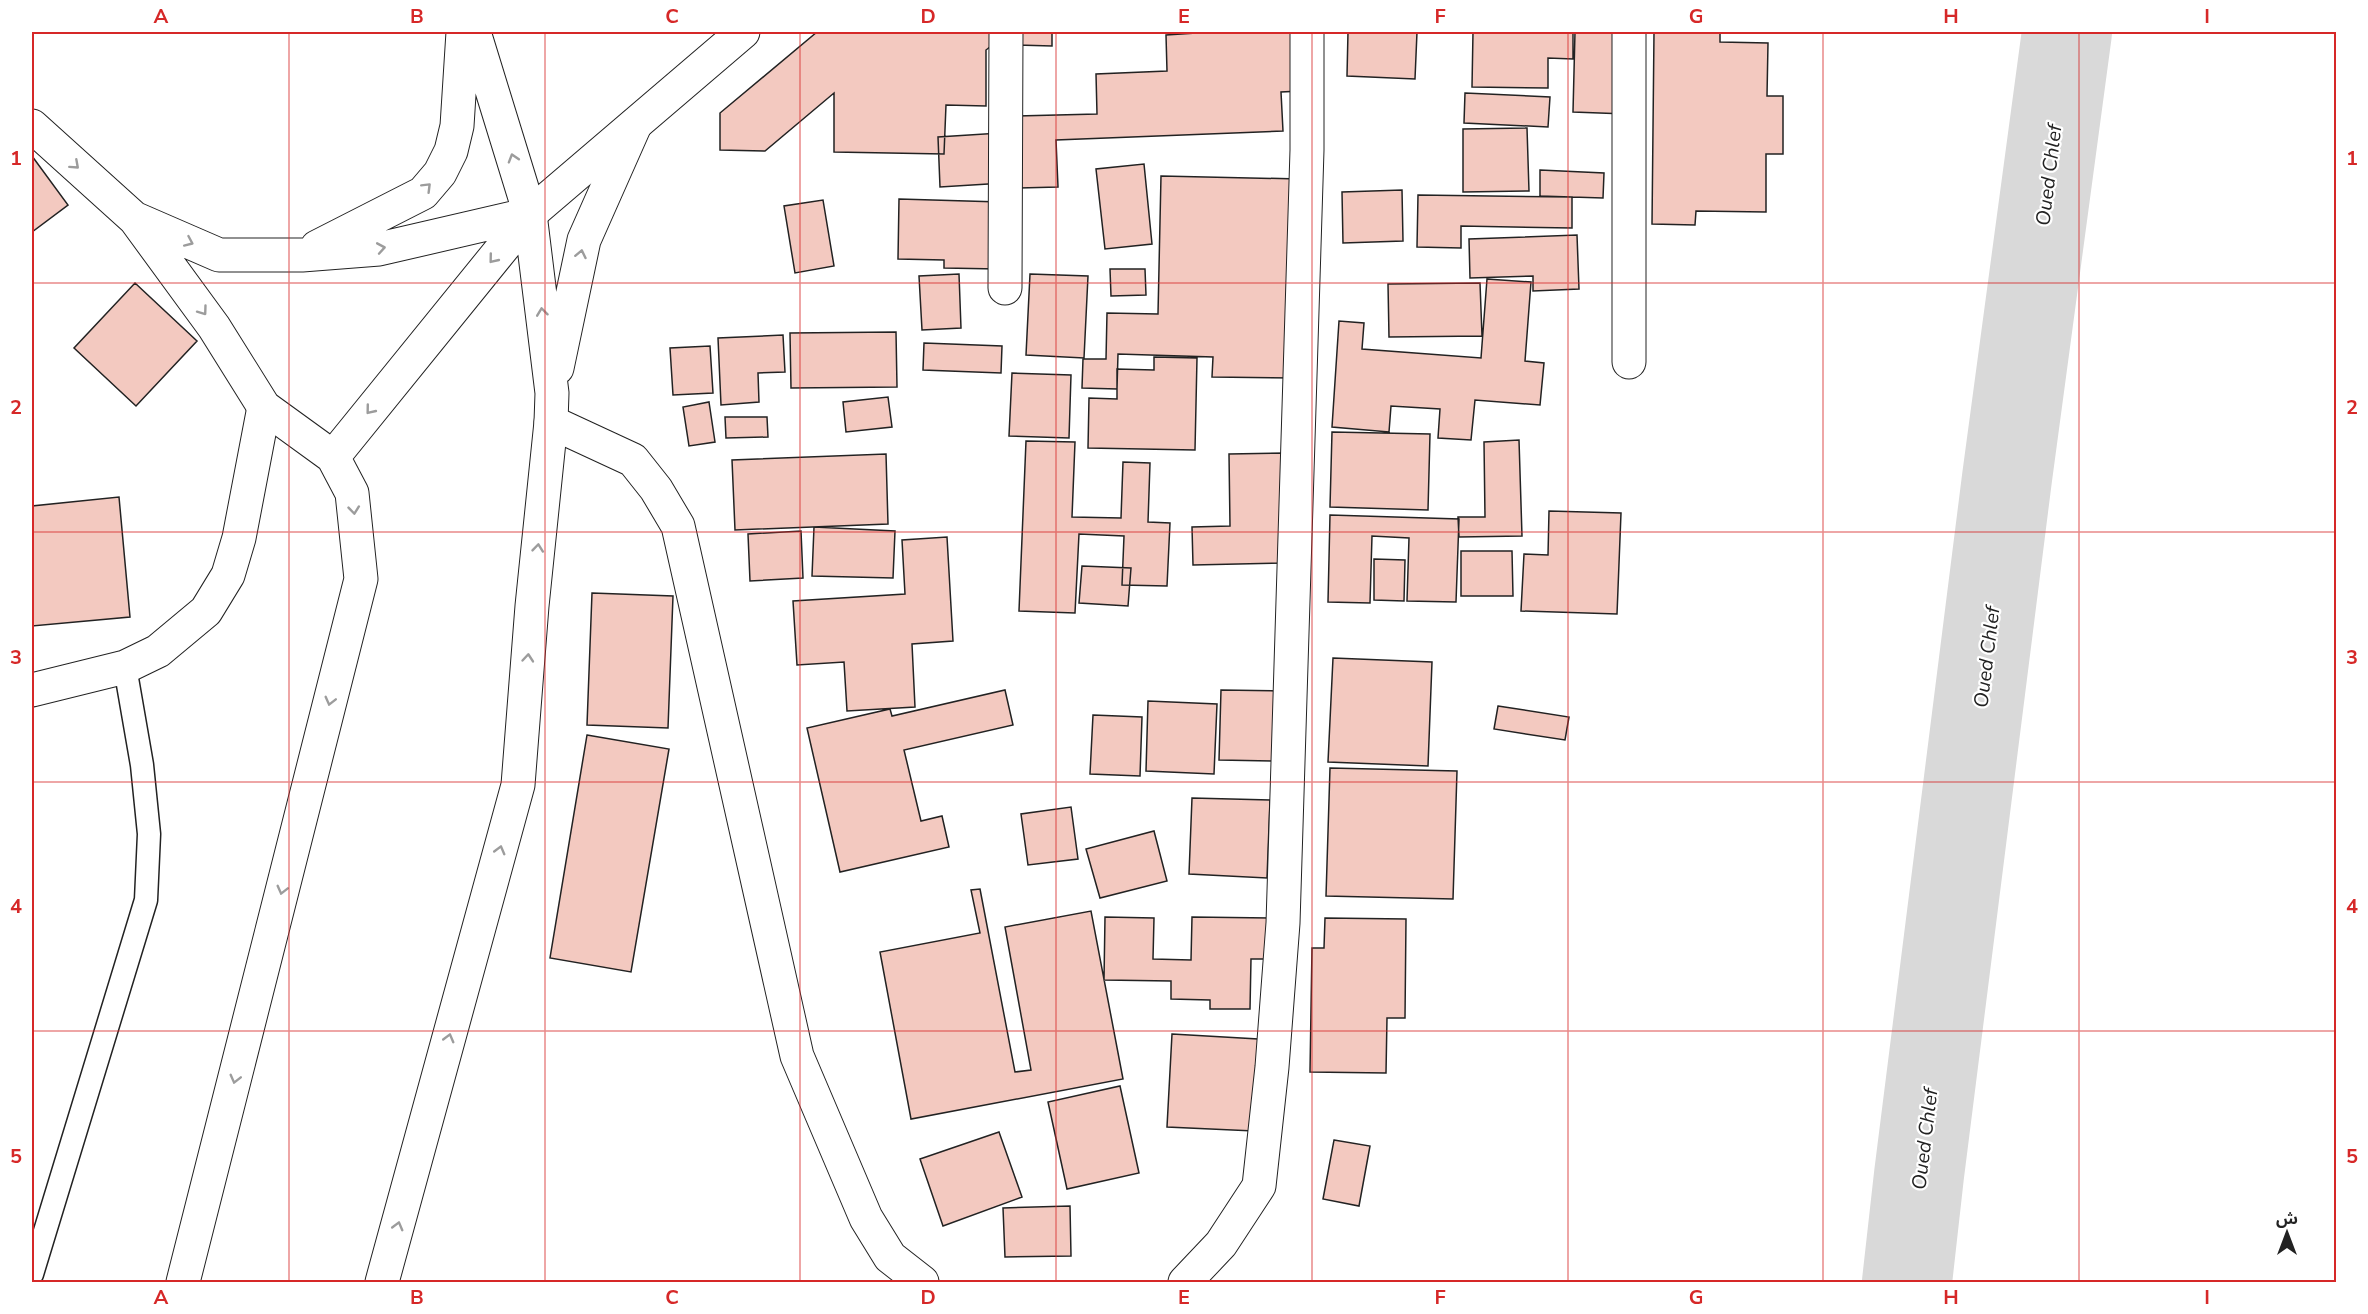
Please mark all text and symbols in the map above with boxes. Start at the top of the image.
text: A [154,3,169,30]
text: B [410,3,424,30]
text: C [665,3,679,30]
text: D [920,3,936,30]
text: E [1178,3,1190,30]
text: F [1434,3,1446,30]
text: G [1689,3,1703,30]
text: H [1943,3,1959,30]
text: I [2204,3,2210,30]
water label: Oued Chlef [2029,120,2069,227]
text: 1 [10,145,22,172]
text: 1 [2346,145,2358,172]
one-way arrow [508,153,520,164]
one-way arrow [68,158,79,169]
one-way arrow [419,184,430,195]
one-way arrow [183,235,194,247]
one-way arrow [376,242,385,254]
one-way arrow [574,249,587,259]
one-way arrow [490,252,501,263]
one-way arrow [196,304,207,315]
one-way arrow [536,308,549,317]
text: 2 [10,394,22,421]
text: 2 [2346,394,2358,421]
one-way arrow [367,404,378,415]
one-way arrow [347,506,360,515]
one-way arrow [531,544,544,553]
water label: Oued Chlef [1967,602,2007,709]
text: 3 [10,644,22,671]
text: 3 [2346,644,2358,671]
one-way arrow [521,653,534,662]
one-way arrow [325,695,337,706]
one-way arrow [493,845,506,855]
one-way arrow [277,885,290,895]
text: 4 [10,893,22,920]
text: 4 [2346,893,2358,920]
one-way arrow [442,1033,454,1044]
one-way arrow [229,1074,242,1084]
water label: Oued Chlef [1905,1084,1945,1191]
text: 5 [10,1143,22,1170]
text: 5 [2346,1143,2358,1170]
north arrow [2257,1203,2317,1263]
text: ش [2276,1208,2298,1230]
one-way arrow [391,1221,403,1232]
text: A [154,1284,169,1311]
text: B [410,1284,424,1311]
text: C [665,1284,679,1311]
text: D [920,1284,936,1311]
text: E [1178,1284,1190,1311]
text: F [1434,1284,1446,1311]
text: G [1689,1284,1703,1311]
text: H [1943,1284,1959,1311]
text: I [2204,1284,2210,1311]

